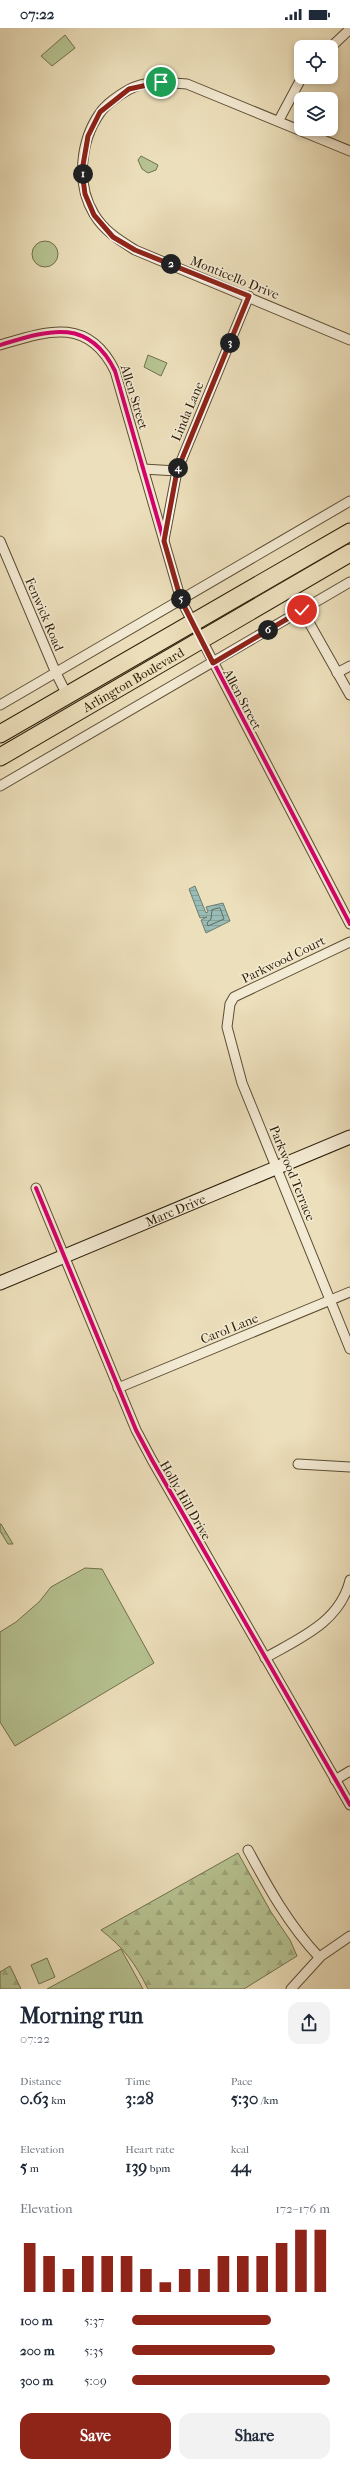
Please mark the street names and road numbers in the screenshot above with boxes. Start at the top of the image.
street label: Monticello Drive [188,253,282,302]
street label: Allen Street [117,362,152,432]
street label: Linda Lane [168,379,207,443]
street label: Fenwick Road [22,575,67,654]
street label: Arlington Boulevard [79,644,187,716]
street label: Allen Street [220,665,265,732]
street label: Parkwood Court [239,933,328,986]
street label: Parkwood Terrace [267,1123,319,1224]
street label: Marc Drive [143,1191,208,1230]
street label: Carol Lane [198,1310,261,1347]
street label: Holly Hill Drive [157,1458,215,1543]

